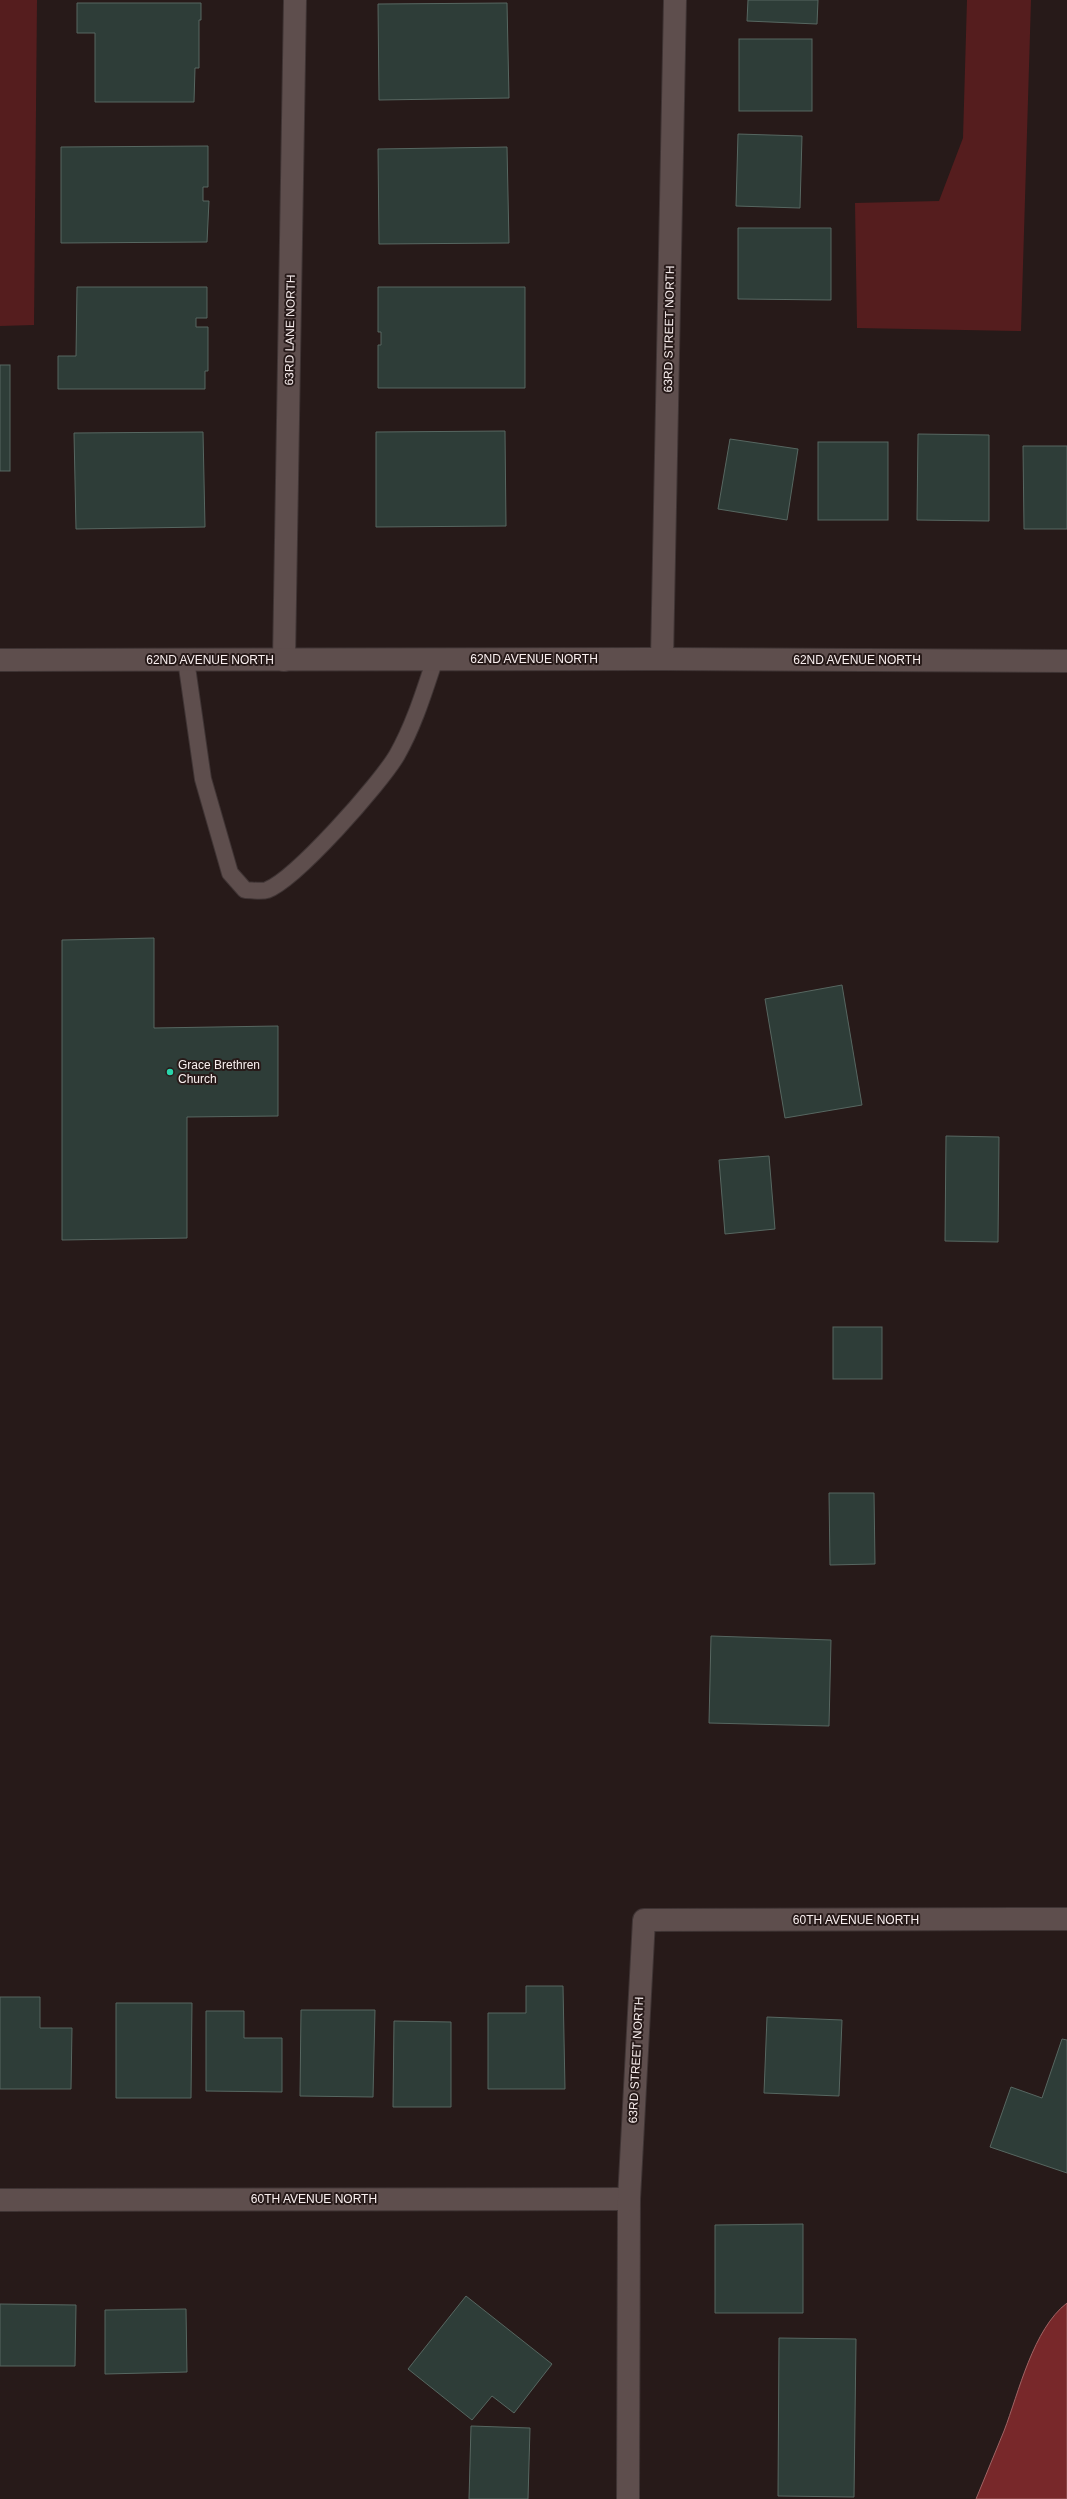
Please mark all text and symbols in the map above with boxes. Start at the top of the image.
street label: 63RD STREET NORTH [661,265,677,393]
street label: 63RD LANE NORTH [282,274,298,386]
street label: 62ND AVENUE NORTH [470,652,598,666]
street label: 62ND AVENUE NORTH [146,653,274,667]
street label: 62ND AVENUE NORTH [793,653,921,667]
place label: Grace Brethren Church [178,1058,260,1086]
marker: Grace Brethren Church [165,1067,175,1077]
street label: 60TH AVENUE NORTH [793,1913,919,1927]
street label: 63RD STREET NORTH [626,1996,646,2124]
street label: 60TH AVENUE NORTH [251,2192,377,2206]

